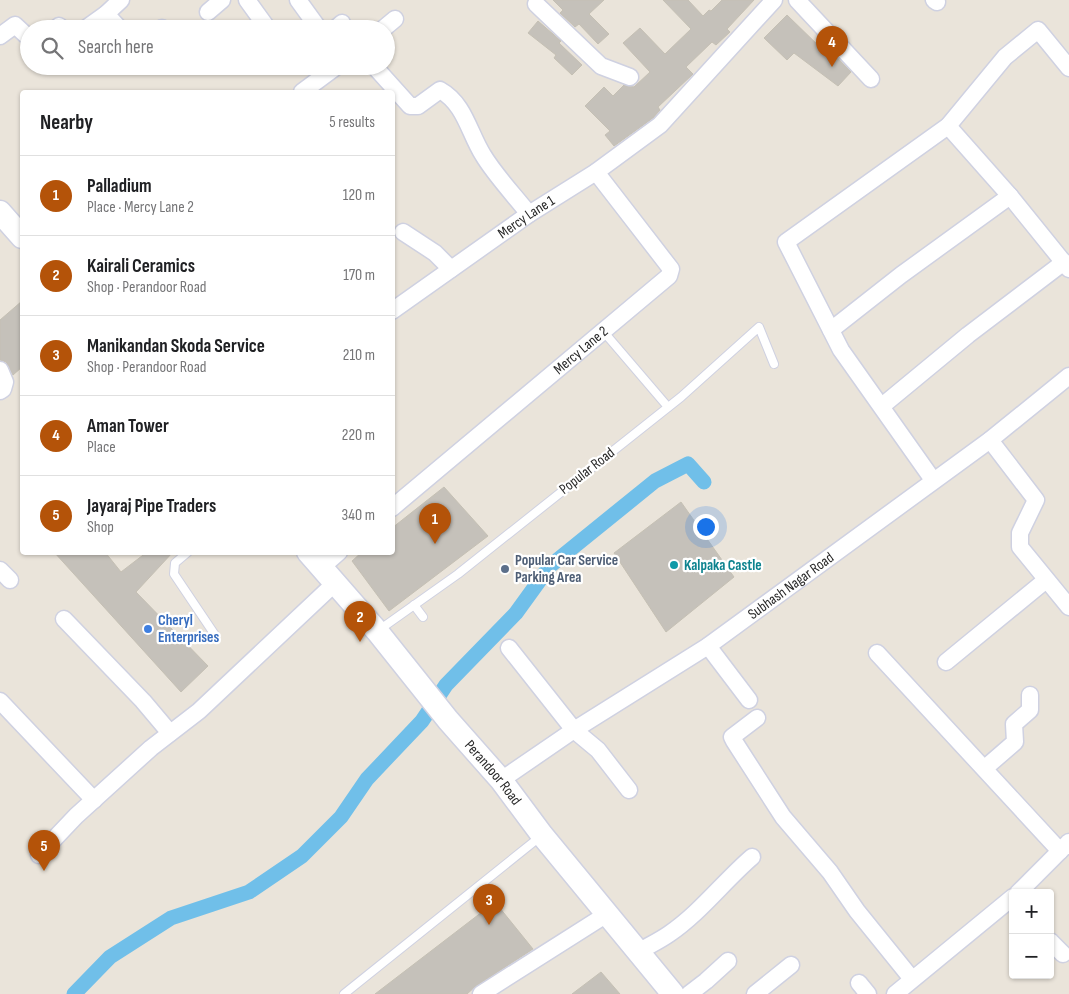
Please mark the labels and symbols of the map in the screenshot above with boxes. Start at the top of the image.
pin: 4 [816,26,848,67]
street label: Mercy Lane 1 [494,190,559,243]
street label: Mercy Lane 2 [549,322,612,378]
street label: Popular Road [555,443,619,499]
pin: 1 [419,503,451,544]
your location [693,514,719,540]
street label: Subhash Nagar Road [744,548,837,623]
place label: Popular Car Service Parking Area [515,551,618,587]
place label: Kalpaka Castle [684,556,762,575]
marker: Kalpaka Castle [668,559,680,571]
marker: Popular Car Service Parking Area [499,563,511,575]
pin: 2 [344,601,376,642]
place label: Cheryl Enterprises [158,611,220,647]
marker: Cheryl Enterprises [142,623,154,635]
street label: Perandoor Road [461,736,526,809]
pin: 5 [28,830,60,871]
pin: 3 [473,884,505,925]

